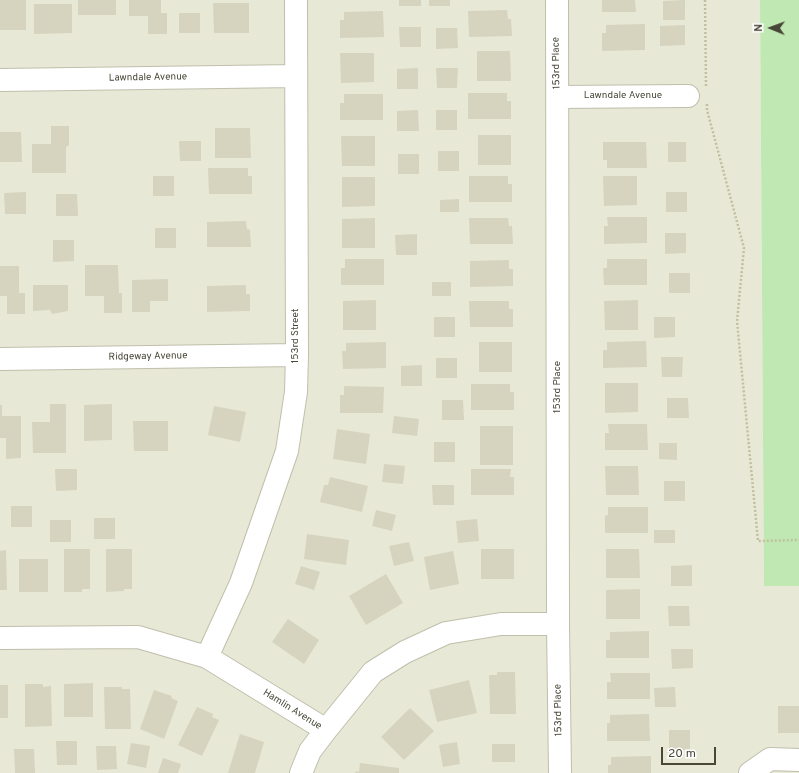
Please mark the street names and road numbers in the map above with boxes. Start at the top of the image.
street label: 153rd Place [551,37,563,89]
street label: Lawndale Avenue [109,71,187,85]
street label: Lawndale Avenue [584,90,662,102]
street label: 153rd Street [290,308,302,364]
street label: Ridgeway Avenue [108,350,188,364]
street label: 153rd Place [552,361,564,413]
street label: 153rd Place [553,684,565,736]
street label: Hamlin Avenue [260,687,324,733]

